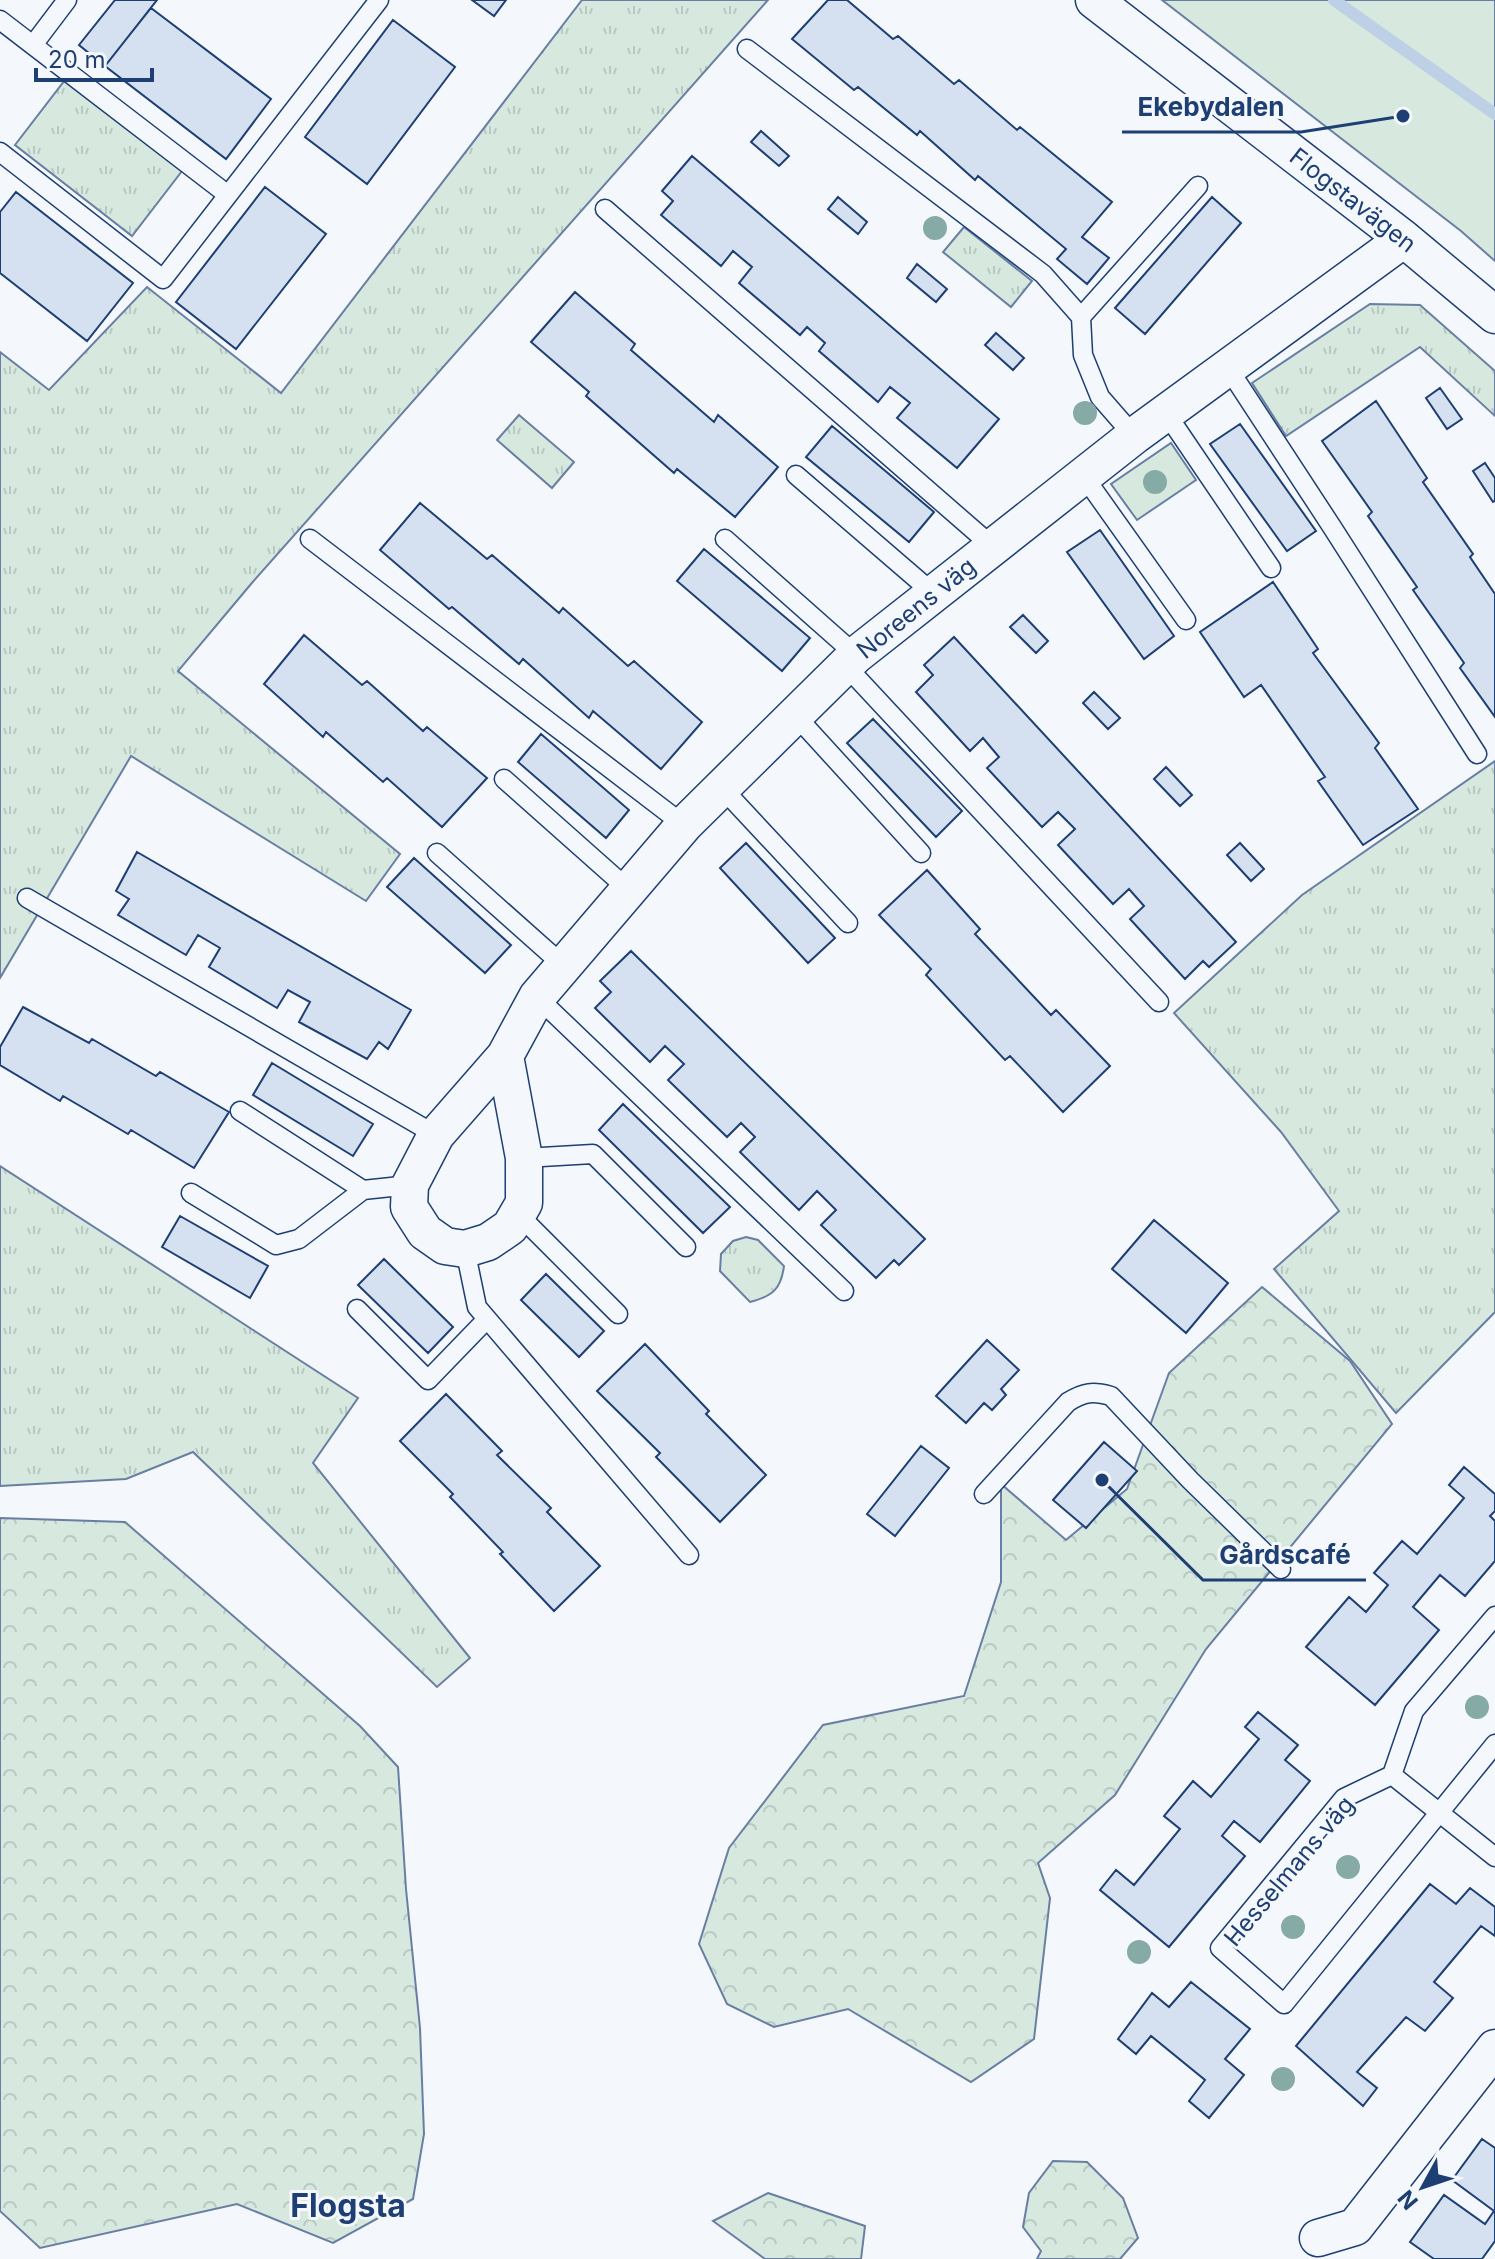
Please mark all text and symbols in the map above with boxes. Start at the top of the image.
scale bar [36,32,152,82]
text: 20 m [48,45,106,74]
callout: Ekebydalen [1122,82,1301,132]
text: Ekebydalen [1137,91,1285,122]
street label: Flogstavägen [1284,142,1422,258]
street label: Noreens väg [851,551,981,665]
callout: Gårdscafé [1203,1530,1366,1580]
text: Gårdscafé [1219,1539,1351,1570]
street label: Hesselmans väg [1218,1790,1360,1952]
north arrow [1383,2147,1463,2227]
text: N [1392,2185,1423,2215]
district label: Flogsta [290,2186,406,2225]

